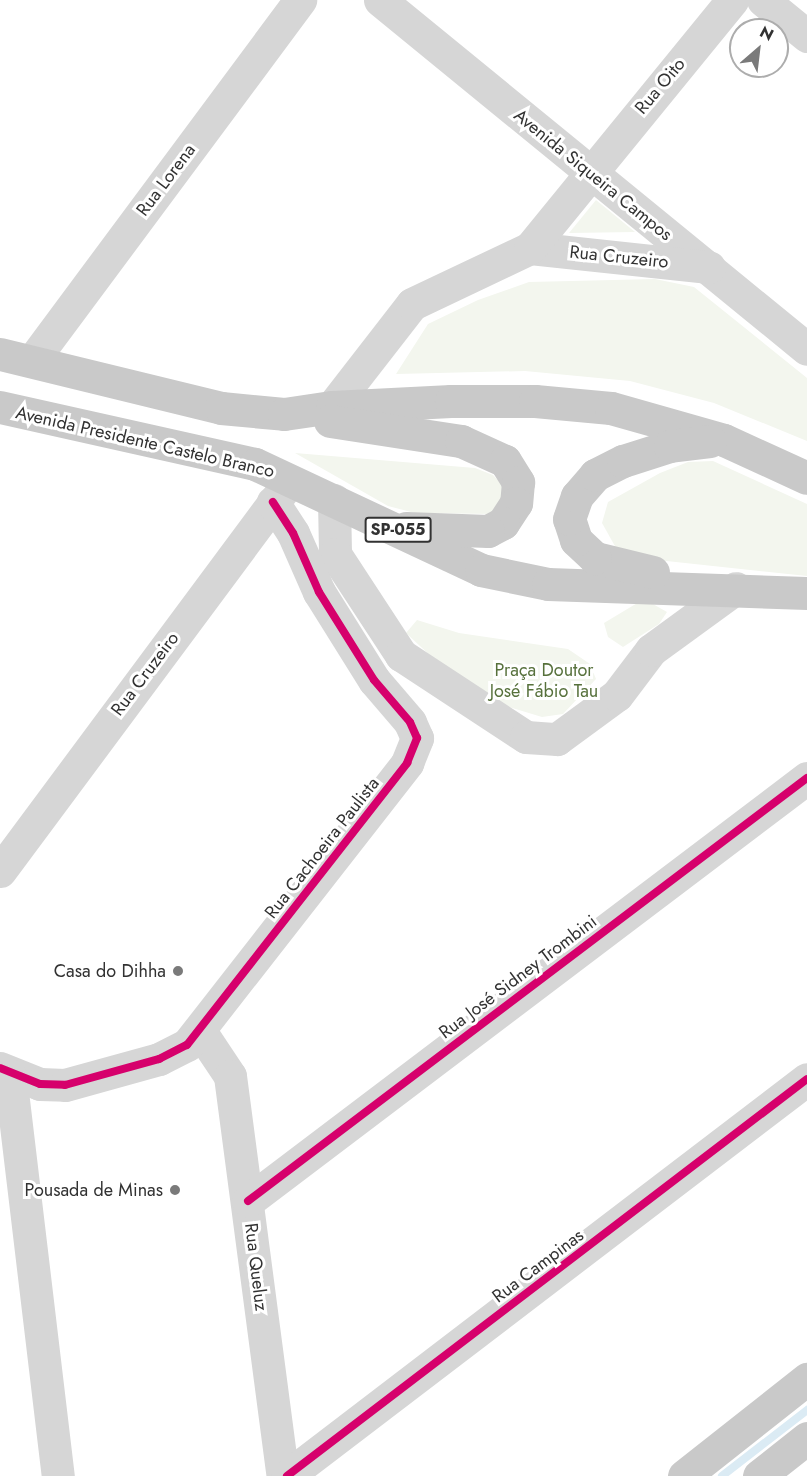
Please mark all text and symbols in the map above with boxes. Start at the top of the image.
north arrow [729,18,789,78]
text: N [756,20,778,47]
street label: Rua Oito [630,54,690,118]
street label: Avenida Siqueira Campos [510,105,676,245]
street label: Rua Lorena [132,140,200,220]
street label: Rua Cruzeiro [569,241,669,273]
street label: Avenida Presidente Castelo Branco [14,402,276,482]
road number: SP-055 [364,517,432,543]
street label: Rua Cruzeiro [107,628,183,720]
park label: Praça Doutor José Fábio Tau [490,660,598,702]
street label: Rua Cachoeira Paulista [260,773,384,923]
street label: Rua José Sidney Trombini [435,911,601,1043]
place label: Casa do Dihha [54,960,166,982]
marker: Casa do Dihha [171,964,185,978]
place label: Pousada de Minas [25,1179,163,1201]
marker: Pousada de Minas [168,1183,182,1197]
street label: Rua Queluz [240,1222,272,1312]
street label: Rua Campinas [488,1225,588,1307]

